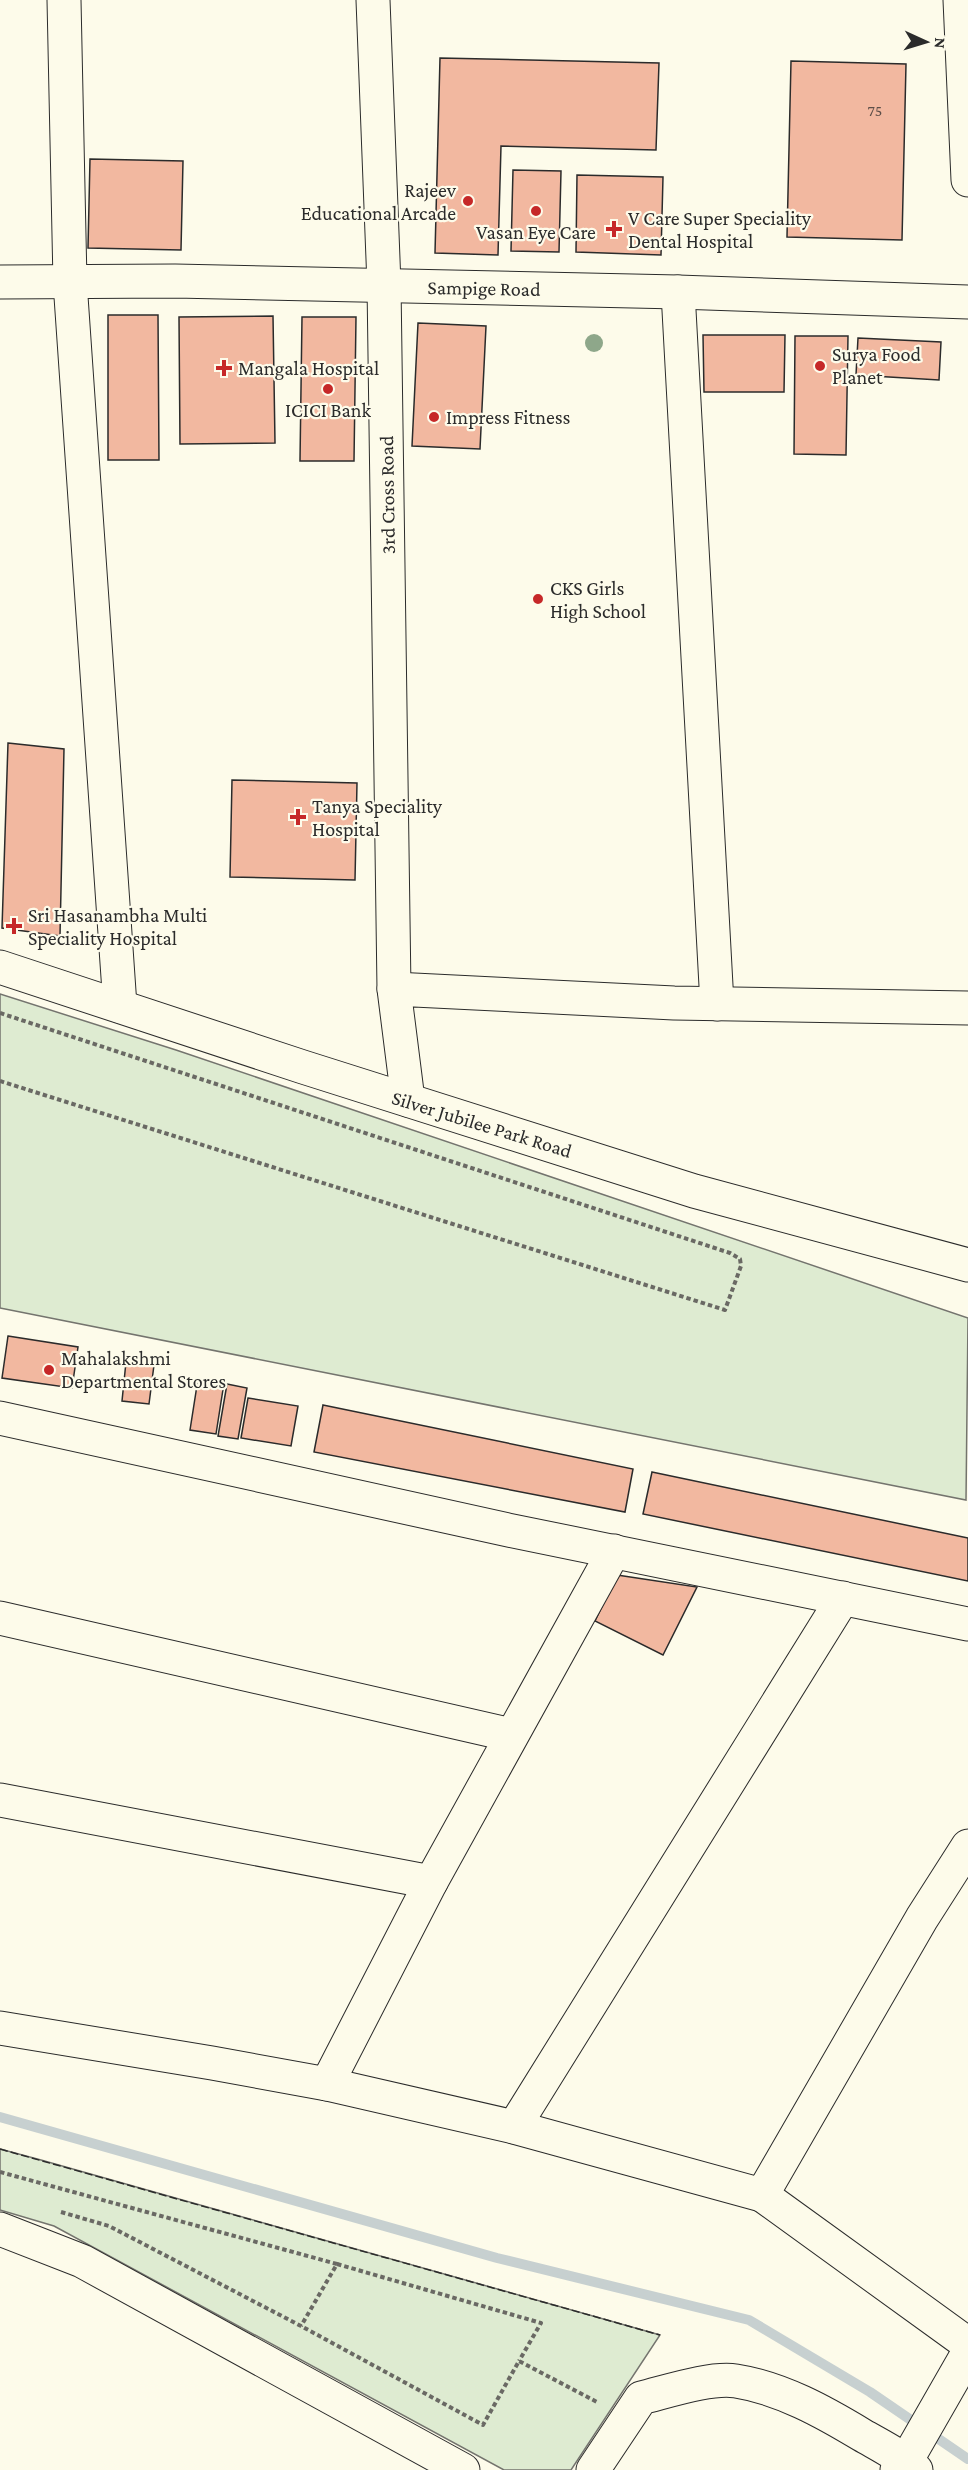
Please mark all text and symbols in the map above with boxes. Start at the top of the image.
north arrow [896,12,956,72]
text: N [932,37,949,49]
house number: 75 [868,102,882,119]
place label: Rajeev Educational Arcade [301,179,457,224]
marker: Rajeev Educational Arcade [461,194,475,208]
marker: Vasan Eye Care [529,204,543,218]
place label: V Care Super Speciality Dental Hospital [628,207,812,253]
marker: V Care Super Speciality Dental Hospital [605,220,623,238]
place label: Vasan Eye Care [476,221,596,244]
street label: Sampige Road [427,276,541,301]
place label: Surya Food Planet [832,343,921,388]
place label: Mangala Hospital [238,357,379,380]
marker: Mangala Hospital [215,359,233,377]
marker: Surya Food Planet [813,359,827,373]
marker: ICICI Bank [321,382,335,396]
place label: ICICI Bank [285,399,371,421]
place label: Impress Fitness [446,406,571,429]
marker: Impress Fitness [427,410,441,424]
street label: 3rd Cross Road [375,435,399,555]
place label: CKS Girls High School [550,577,646,623]
marker: CKS Girls High School [531,592,545,606]
place label: Tanya Speciality Hospital [312,795,443,841]
marker: Tanya Speciality Hospital [289,808,307,826]
place label: Sri Hasanambha Multi Speciality Hospital [28,904,207,950]
marker: Sri Hasanambha Multi Speciality Hospital [5,917,23,935]
street label: Silver Jubilee Park Road [389,1086,575,1163]
place label: Mahalakshmi Departmental Stores [61,1347,226,1393]
marker: Mahalakshmi Departmental Stores [42,1363,56,1377]

